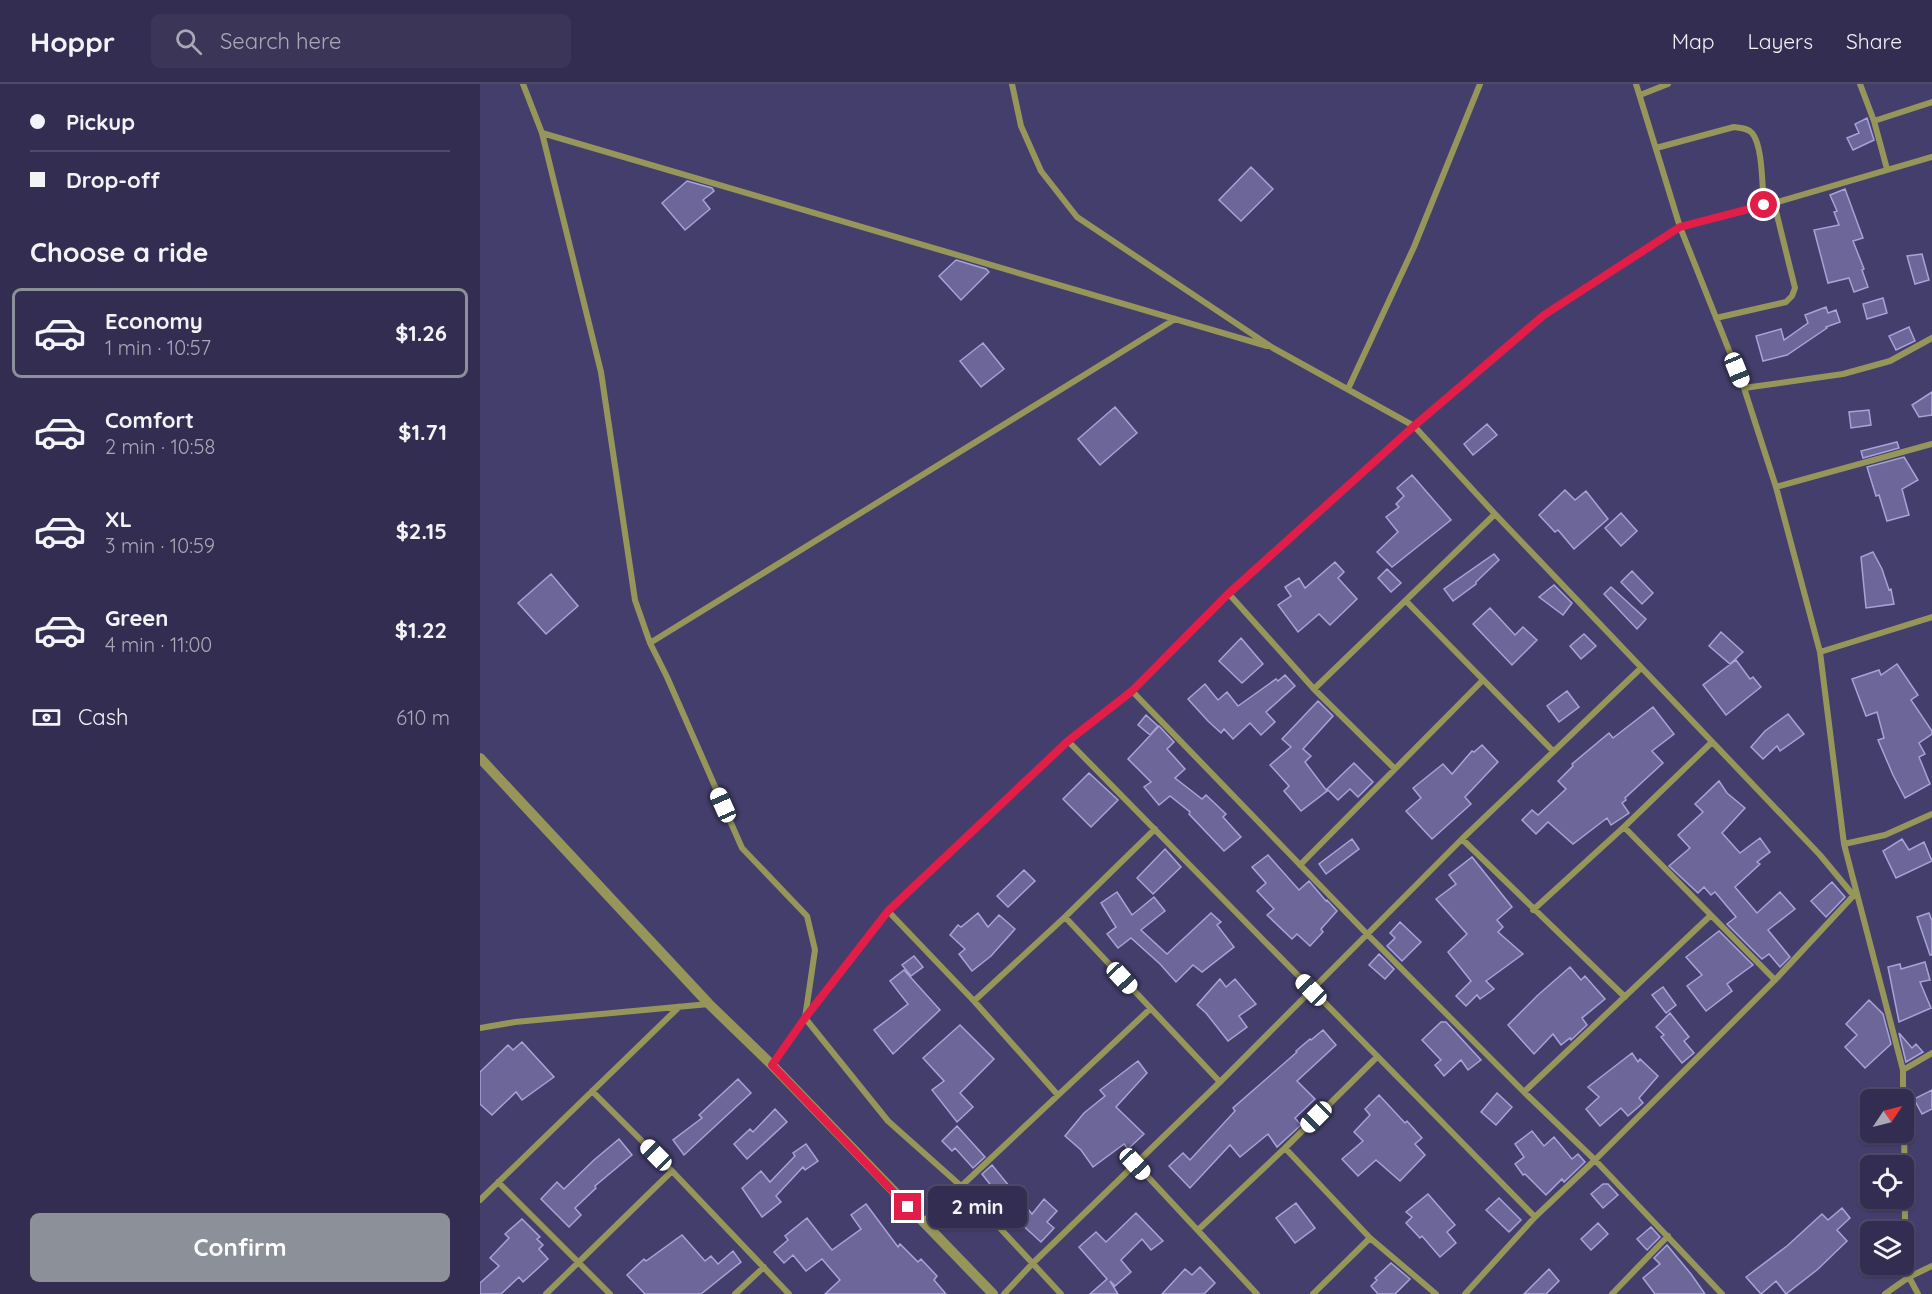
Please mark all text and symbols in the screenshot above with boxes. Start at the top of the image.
search box [151,14,571,68]
text: Hoppr [30,24,115,59]
icon: search [172,25,205,58]
text: Search here [220,27,341,55]
text: Map [1672,28,1715,54]
text: Layers [1748,28,1813,54]
text: Share [1846,28,1902,54]
text: Pickup [66,108,135,136]
text: Drop-off [66,166,160,194]
route start [1750,191,1777,218]
text: Choose a ride [30,235,208,269]
icon: car [33,306,87,360]
text: Economy [105,307,203,335]
text: $1.26 [395,319,447,347]
text: 1 min · 10:57 [105,335,211,360]
car [1722,350,1752,390]
icon: car [33,405,87,459]
text: Comfort [105,406,194,434]
text: $1.71 [398,418,447,446]
text: 2 min · 10:58 [105,434,215,459]
icon: car [33,504,87,558]
text: XL [105,505,132,533]
text: $2.15 [396,517,447,545]
text: 3 min · 10:59 [105,533,215,558]
icon: car [33,603,87,657]
text: Green [105,604,168,632]
text: $1.22 [395,616,447,644]
text: 4 min · 11:00 [105,632,212,657]
icon: cash [30,701,63,734]
text: Cash [78,703,129,731]
text: 610 m [396,705,450,730]
car [707,785,739,825]
car [1103,959,1141,997]
car [1292,971,1330,1009]
north arrow [1860,1089,1914,1143]
map controls [1860,1089,1914,1275]
car [1297,1098,1335,1136]
car [637,1136,675,1174]
car [1116,1145,1154,1183]
button: locate [1860,1155,1914,1209]
callout: 2 min [929,1186,1028,1228]
route end [894,1193,921,1220]
text: 2 min [951,1194,1004,1219]
button: Confirm [30,1213,450,1282]
button: layers [1860,1221,1914,1275]

